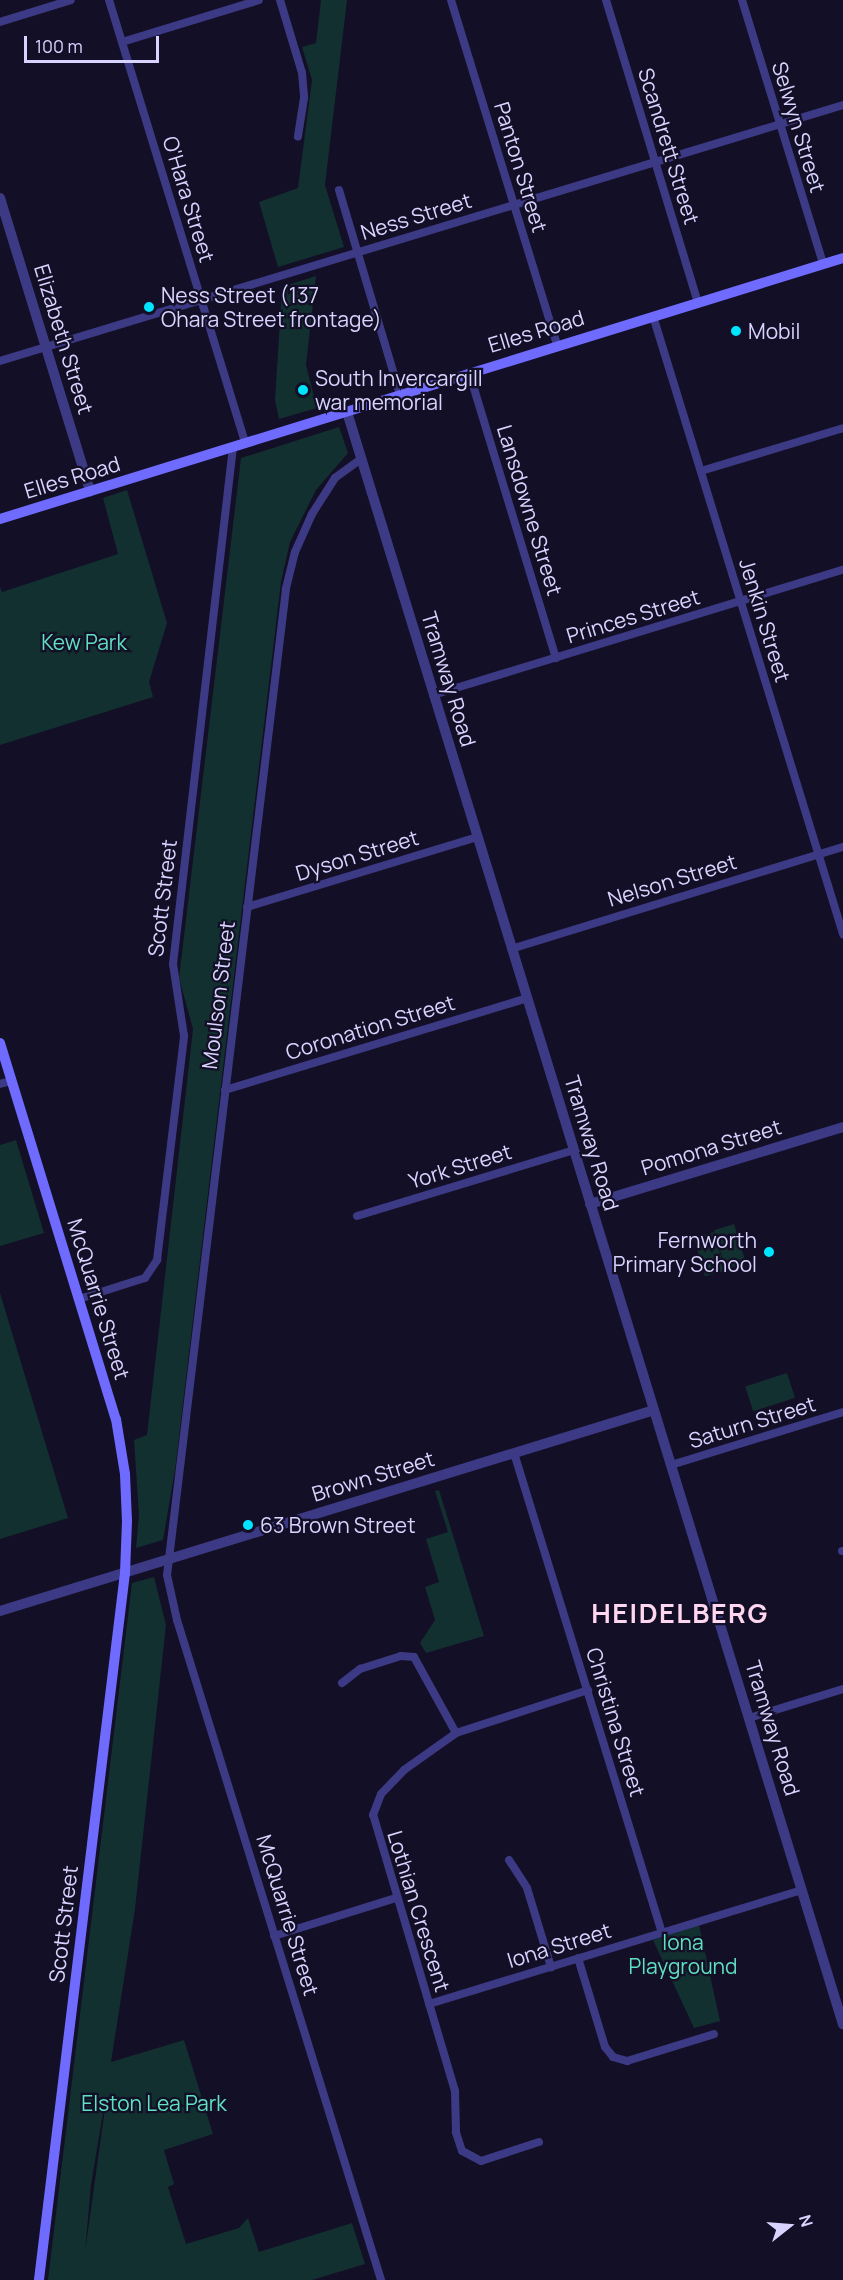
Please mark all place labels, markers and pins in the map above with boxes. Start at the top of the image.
place label: Ness Street (137 Ohara Street frontage) [161,282,382,332]
marker: Ness Street (137 Ohara Street frontage) [142,300,156,314]
place label: Mobil [748,318,800,344]
marker: Mobil [729,324,743,338]
place label: South Invercargill war memorial [315,365,483,415]
marker: South Invercargill war memorial [296,383,310,397]
place label: Fernworth Primary School [613,1227,757,1277]
marker: Fernworth Primary School [762,1245,776,1259]
place label: 63 Brown Street [260,1512,416,1538]
marker: 63 Brown Street [241,1518,255,1532]

